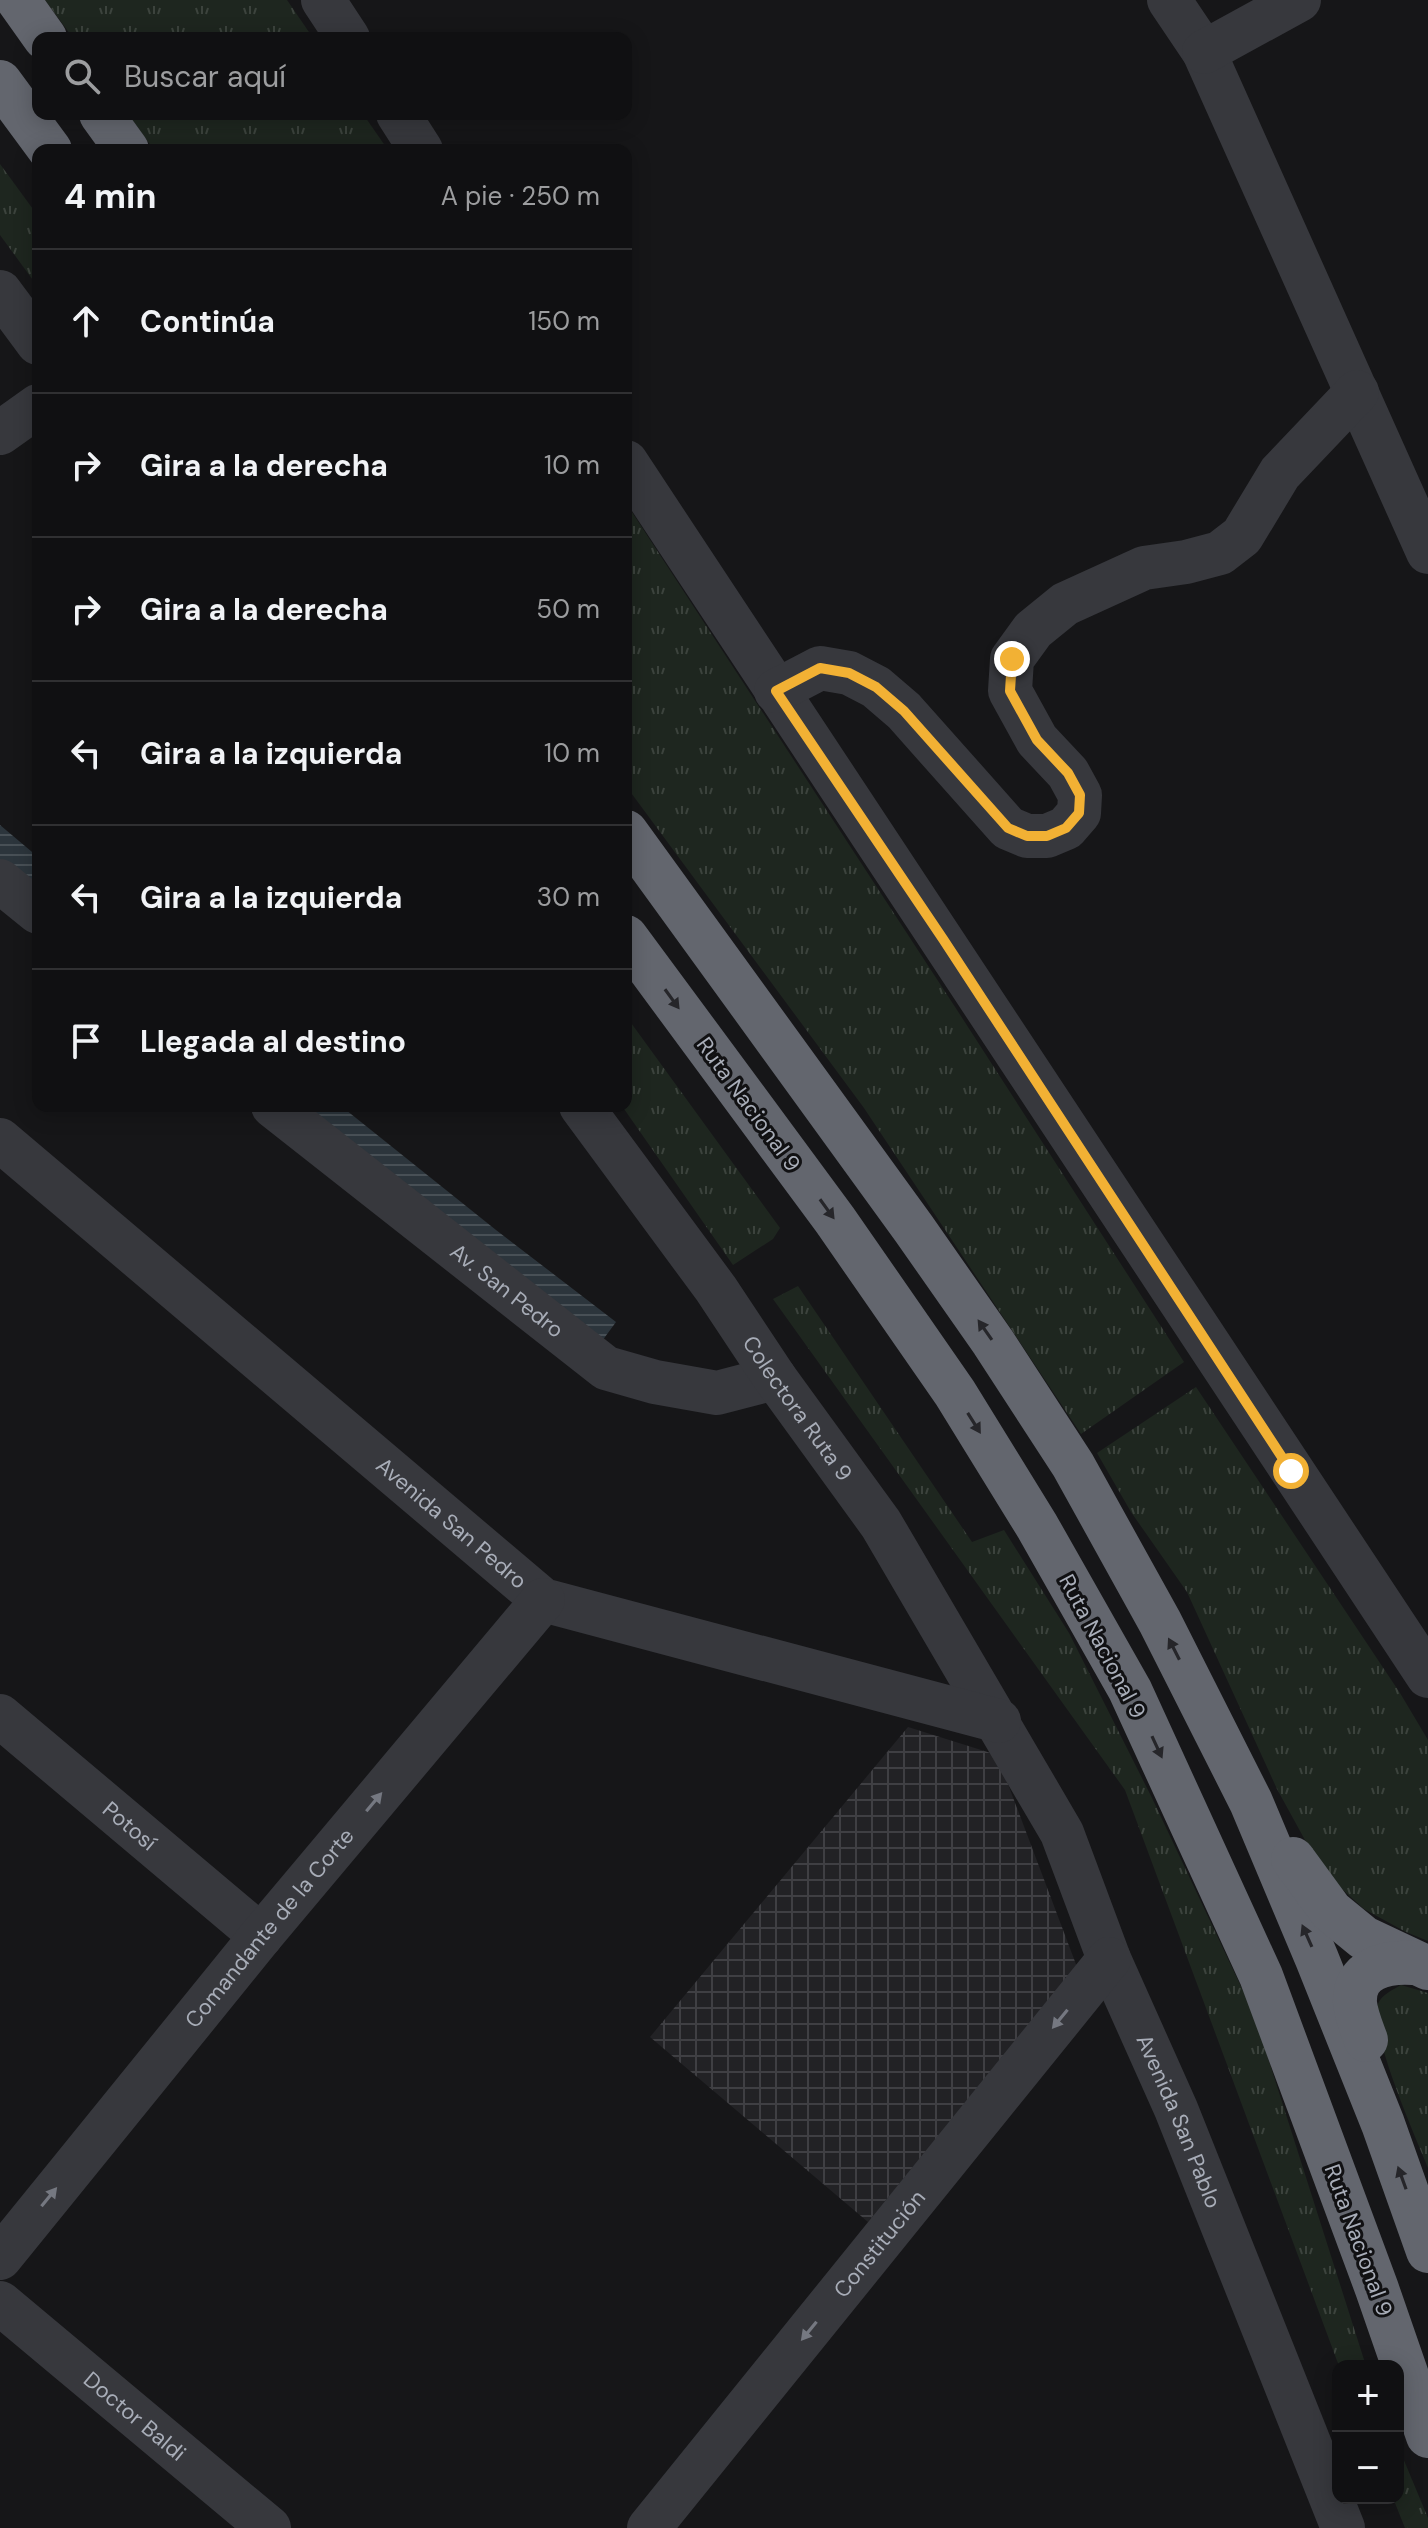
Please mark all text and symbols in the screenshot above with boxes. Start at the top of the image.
search box [32,32,632,120]
icon: search [60,54,104,98]
text: Buscar aquí [124,57,286,96]
text: 4 min [64,174,156,219]
text: A pie · 250 m [441,179,600,213]
icon: ahead [64,299,108,343]
text: Continúa [140,302,275,341]
text: 150 m [528,304,600,338]
icon: right [64,443,108,487]
text: Gira a la derecha [140,446,388,485]
text: 10 m [544,448,600,482]
icon: right [64,587,108,631]
text: Gira a la derecha [140,590,388,629]
text: 50 m [536,592,600,626]
route end [994,641,1030,677]
icon: left [64,731,108,775]
text: Gira a la izquierda [140,734,402,773]
text: 10 m [544,736,600,770]
icon: left [64,875,108,919]
text: Gira a la izquierda [140,878,402,917]
text: 30 m [537,880,600,914]
one-way arrow [664,989,680,1010]
icon: arrive [64,1019,108,1063]
text: Llegada al destino [140,1022,406,1061]
street label: Ruta Nacional 9 [690,1031,807,1177]
one-way arrow [818,1198,834,1219]
street label: Av. San Pedro [444,1237,570,1344]
one-way arrow [978,1319,993,1340]
street label: Colectora Ruta 9 [736,1330,859,1487]
one-way arrow [966,1412,980,1434]
street label: Avenida San Pedro [370,1451,533,1595]
route start [1273,1453,1309,1489]
street label: Ruta Nacional 9 [1052,1569,1153,1723]
one-way arrow [1168,1638,1181,1661]
one-way arrow [1150,1735,1164,1758]
one-way arrow [365,1792,382,1812]
street label: Potosí [97,1795,163,1857]
street label: Comandante de la Corte [178,1822,361,2034]
one-way arrow [1301,1924,1314,1948]
one-way arrow [1052,2009,1069,2029]
street label: Avenida San Pablo [1130,2030,1228,2212]
street label: Ruta Nacional 9 [1318,2160,1399,2320]
one-way arrow [1396,2166,1408,2190]
street label: Constitución [827,2184,932,2304]
one-way arrow [40,2187,57,2207]
one-way arrow [801,2321,818,2341]
map controls [1332,2360,1404,2504]
button: + [1332,2360,1404,2432]
street label: Doctor Baldi [77,2365,192,2468]
button: − [1332,2432,1404,2504]

